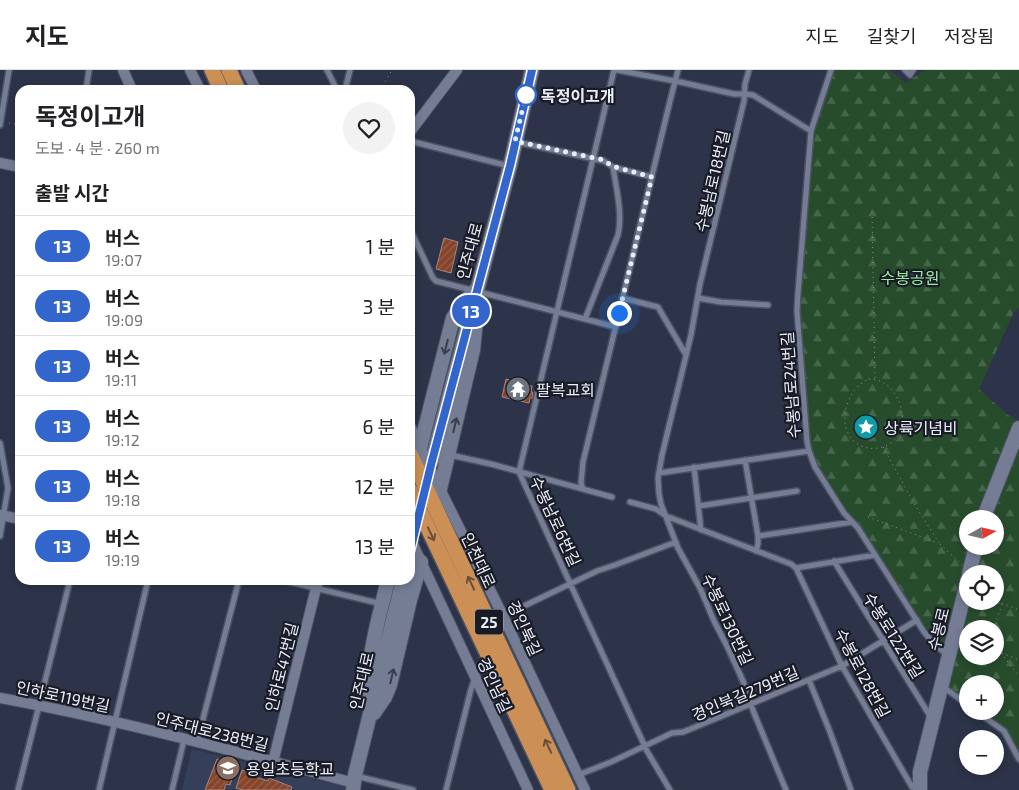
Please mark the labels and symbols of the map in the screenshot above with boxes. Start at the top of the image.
marker: 독정이고개 [515,84,537,106]
place label: 독정이고개 [541,86,615,105]
street label: 수봉남로18번길 [691,128,733,234]
street label: 인주대로 [452,220,486,282]
park label: 수봉공원 [881,268,939,287]
line badge: 13 [448,295,494,327]
your location [607,301,632,326]
street label: 수봉남로24번길 [777,331,803,439]
one-way arrow [441,338,450,354]
temple icon: 팔복교회 [505,376,531,402]
place label: 팔복교회 [536,380,595,399]
place icon: 상륙기념비 [853,414,879,440]
one-way arrow [451,418,460,434]
place label: 상륙기념비 [884,418,958,437]
street label: 수봉남로6번길 [527,473,585,569]
north arrow [959,510,1004,555]
one-way arrow [427,526,436,541]
street label: 인천대로 [458,529,500,591]
street label: 수봉로130번길 [699,570,757,668]
one-way arrow [465,576,475,591]
street label: 수봉로122번길 [860,588,928,682]
street label: 경인북길 [504,597,546,659]
street label: 수봉로 [923,605,953,653]
road number: 25 [475,610,503,634]
street label: 인하로47번길 [261,620,301,714]
street label: 수봉로128번길 [831,625,895,721]
street label: 인주대로 [345,650,377,712]
street label: 경인남길 [474,654,516,716]
street label: 경인북길279번길 [689,662,801,724]
one-way arrow [388,669,397,685]
street label: 인하로119번길 [14,677,112,715]
street label: 인주대로238번길 [153,708,271,754]
one-way arrow [542,739,552,754]
school or university icon: 용일초등학교 [215,755,241,781]
place label: 용일초등학교 [246,759,334,778]

